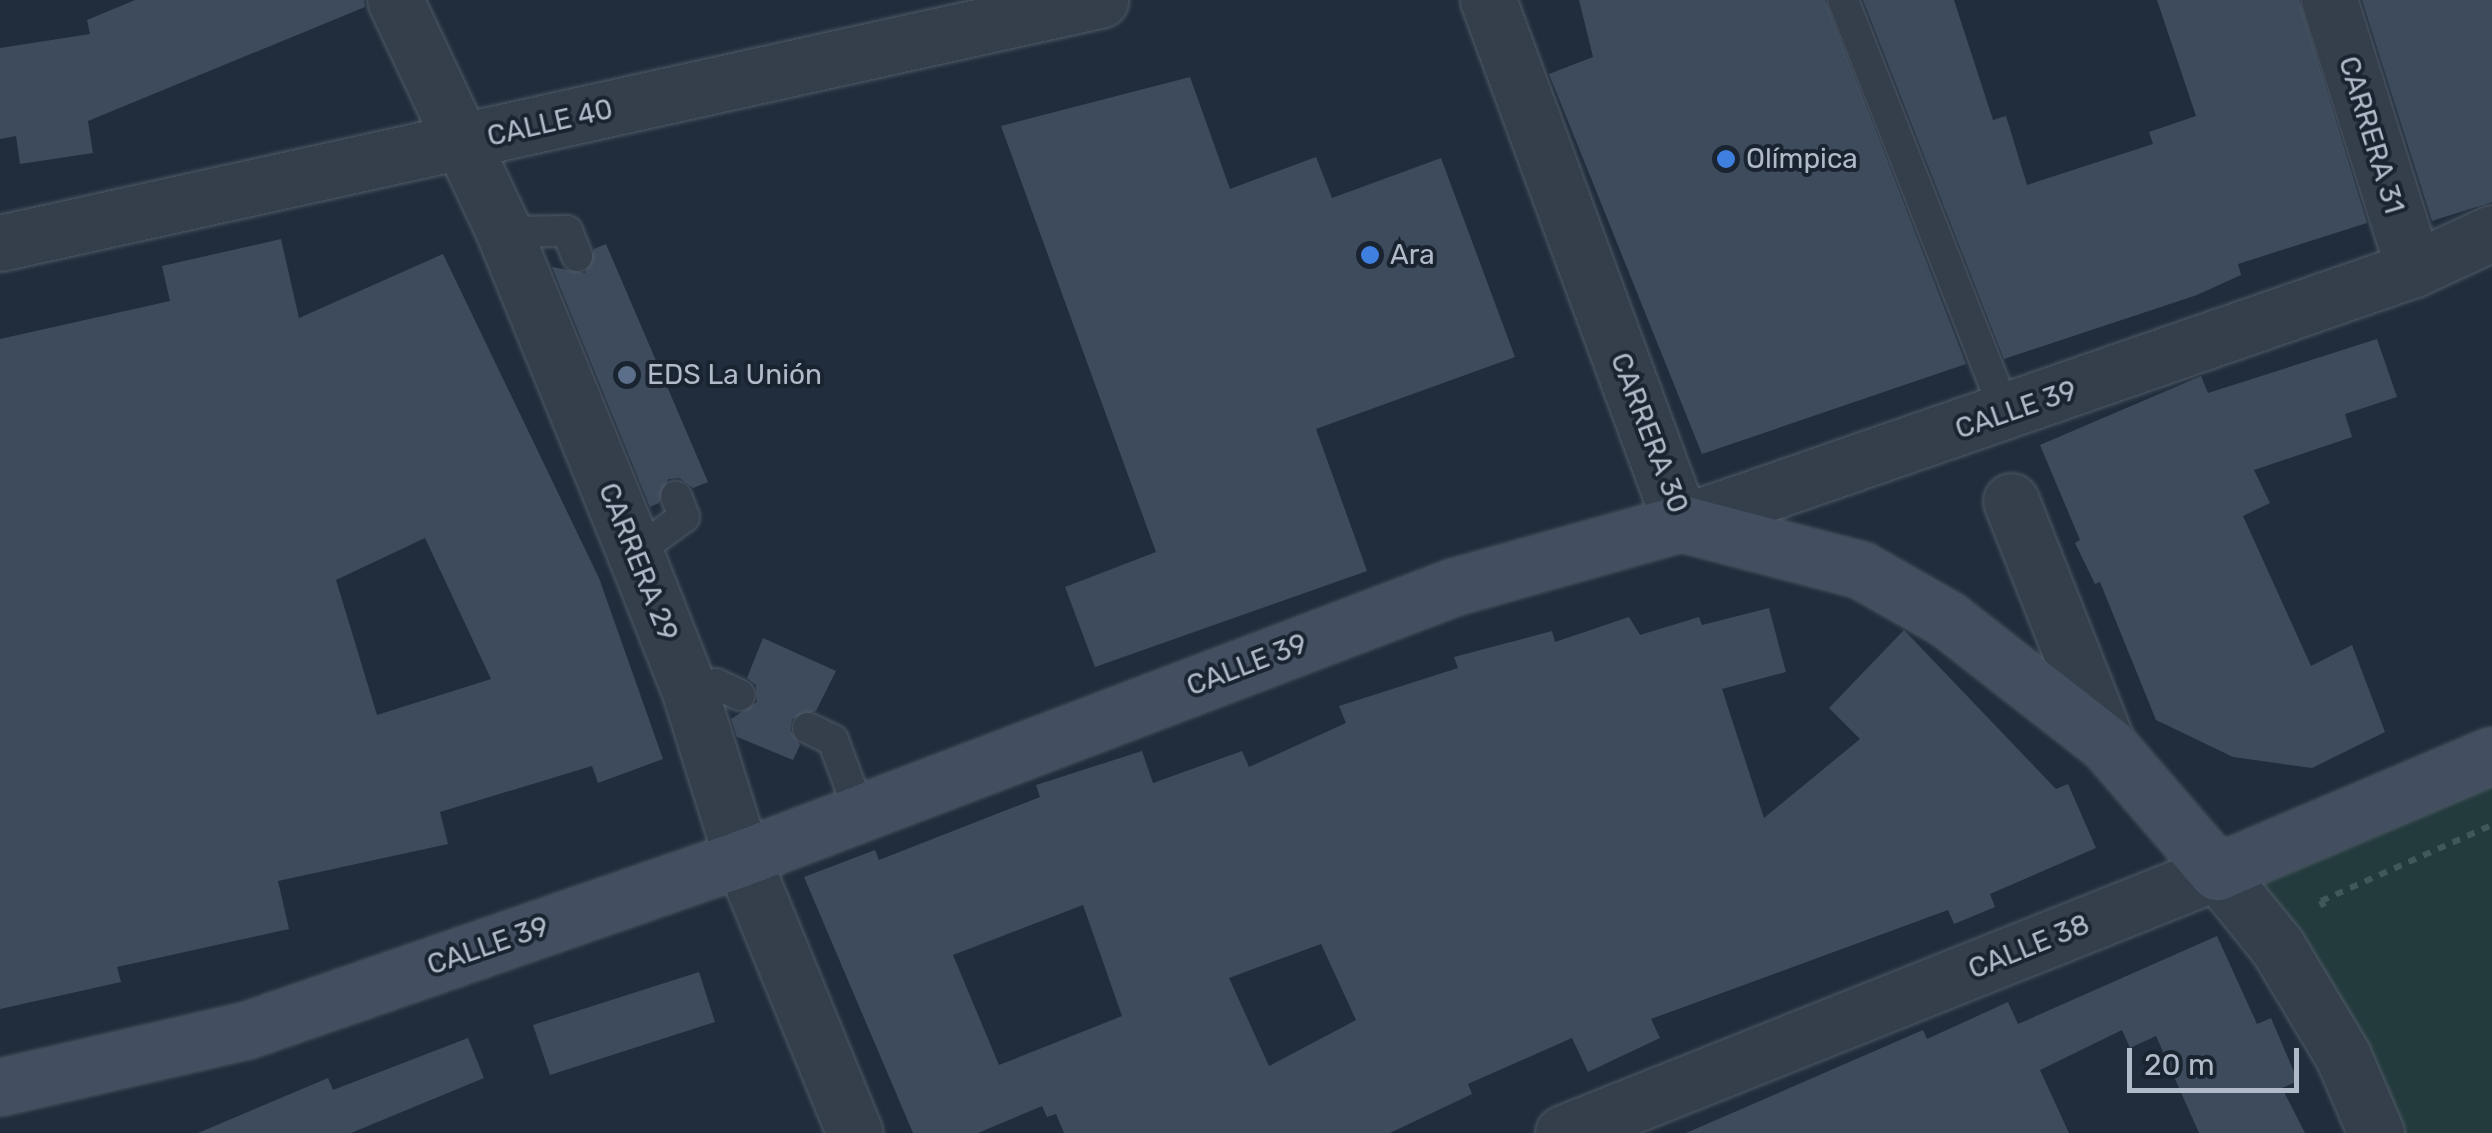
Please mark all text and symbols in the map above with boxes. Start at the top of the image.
street label: CARRERA 31 [2331,52,2411,218]
street label: CALLE 40 [484,92,616,154]
place label: Olímpica [1746,142,1858,176]
marker: Olímpica [1715,148,1737,170]
place label: Ara [1390,238,1435,272]
marker: Ara [1359,244,1381,266]
street label: CARRERA 30 [1603,348,1695,518]
place label: EDS La Unión [647,358,822,392]
marker: EDS La Unión [616,364,638,386]
street label: CALLE 39 [1951,374,2081,446]
street label: CARRERA 29 [591,478,685,646]
street label: CALLE 39 [1182,627,1312,703]
street label: CALLE 38 [1964,908,2094,986]
street label: CALLE 39 [423,910,553,982]
scale bar [2132,1028,2304,1090]
text: 20 m [2144,1047,2215,1083]

